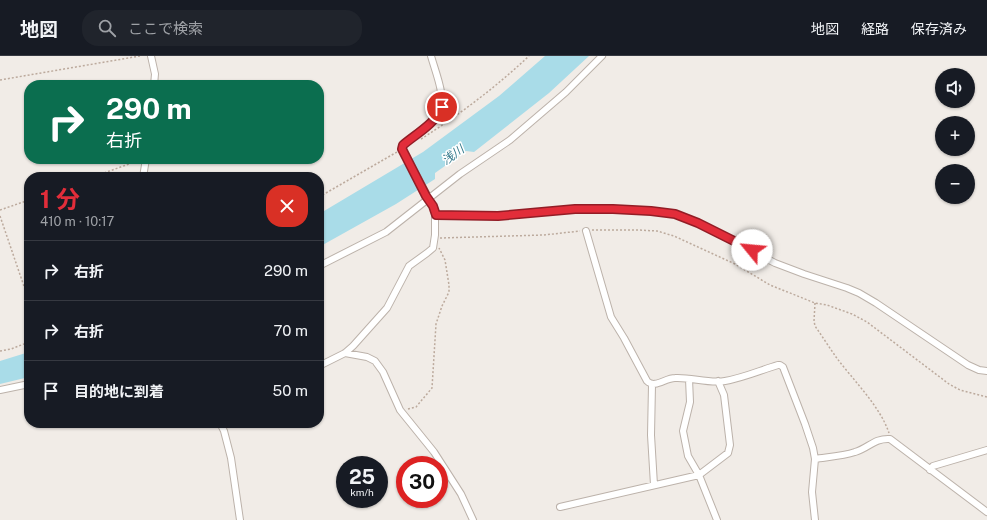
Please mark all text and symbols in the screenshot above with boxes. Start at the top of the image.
search box [82,10,362,46]
icon: search [96,17,118,39]
text: 地図 [20,18,58,40]
text: ここで検索 [128,20,203,37]
text: 地図 [811,21,839,37]
text: 経路 [861,21,889,37]
text: 保存済み [911,21,967,37]
map controls [935,68,975,204]
button: sound [935,68,975,108]
pin [425,90,459,124]
text: 290 m [106,92,192,125]
icon: right [40,96,92,148]
icon: arrive [431,96,453,118]
button: + [935,116,975,156]
text: 右折 [106,130,142,151]
water label: 浅川 [439,141,468,168]
button: − [935,164,975,204]
text: 1 分 [40,185,80,213]
button: close [266,185,308,227]
text: 410 m · 10:17 [40,214,114,229]
position arrow [731,229,773,271]
icon: right [40,260,62,282]
text: 290 m [264,262,308,279]
text: 右折 [74,263,104,280]
icon: right [40,320,62,342]
text: 70 m [273,322,308,339]
text: 右折 [74,323,104,340]
icon: arrive [40,380,62,402]
text: 50 m [273,382,308,399]
text: 目的地に到着 [74,383,164,400]
speed limit sign: 30 [396,456,448,508]
text: 25 [349,465,375,489]
text: km/h [350,486,374,498]

